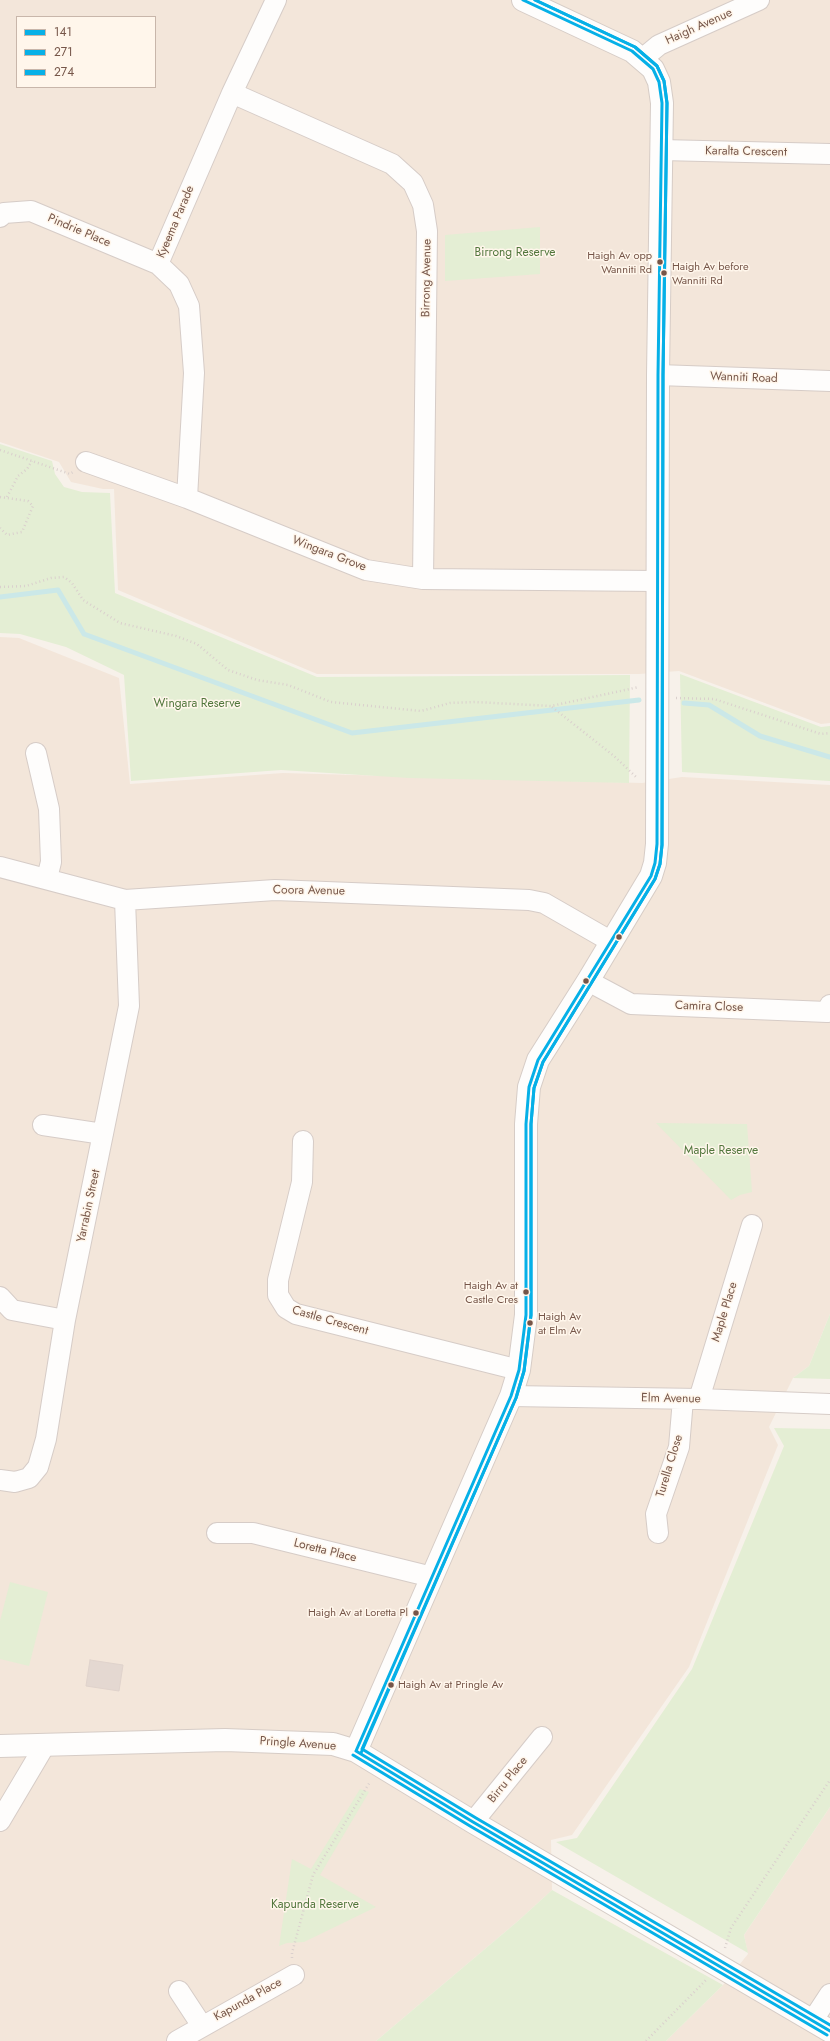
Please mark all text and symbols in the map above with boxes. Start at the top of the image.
street label: Haigh Avenue [663,6,735,48]
legend [16,16,156,88]
text: 141 [54,23,72,41]
text: 271 [54,43,73,61]
text: 274 [54,63,74,81]
street label: Karalta Crescent [705,144,787,160]
street label: Kyeema Parade [154,184,198,260]
street label: Pindrie Place [45,211,113,251]
street label: Birrong Avenue [419,239,435,317]
park label: Birrong Reserve [475,246,555,260]
place label: Haigh Av opp Wanniti Rd [587,249,652,275]
marker: Haigh Av opp Wanniti Rd [655,257,665,267]
place label: Haigh Av before Wanniti Rd [672,260,749,286]
marker: Haigh Av before Wanniti Rd [659,268,669,278]
street label: Wanniti Road [710,370,778,386]
street label: Wingara Grove [290,533,368,575]
park label: Wingara Reserve [153,697,241,711]
street label: Coora Avenue [273,883,345,899]
unlabelled marker [614,932,624,942]
unlabelled marker [581,976,591,986]
street label: Camira Close [675,999,743,1015]
park label: Maple Reserve [684,1144,758,1158]
street label: Yarrabin Street [74,1168,104,1244]
place label: Haigh Av at Castle Cres [464,1279,518,1305]
street label: Maple Place [709,1280,741,1344]
marker: Haigh Av at Castle Cres [521,1287,531,1297]
street label: Castle Crescent [290,1303,370,1339]
place label: Haigh Av at Elm Av [538,1310,581,1336]
marker: Haigh Av at Elm Av [525,1318,535,1328]
street label: Elm Avenue [641,1391,701,1407]
street label: Turella Close [654,1433,686,1499]
street label: Loretta Place [292,1536,358,1566]
place label: Haigh Av at Loretta Pl [308,1606,408,1620]
marker: Haigh Av at Loretta Pl [411,1608,421,1618]
place label: Haigh Av at Pringle Av [398,1678,503,1692]
marker: Haigh Av at Pringle Av [386,1680,396,1690]
street label: Pringle Avenue [259,1734,337,1754]
street label: Birru Place [485,1754,531,1806]
park label: Kapunda Reserve [271,1898,359,1912]
street label: Kapunda Place [212,1975,284,2025]

